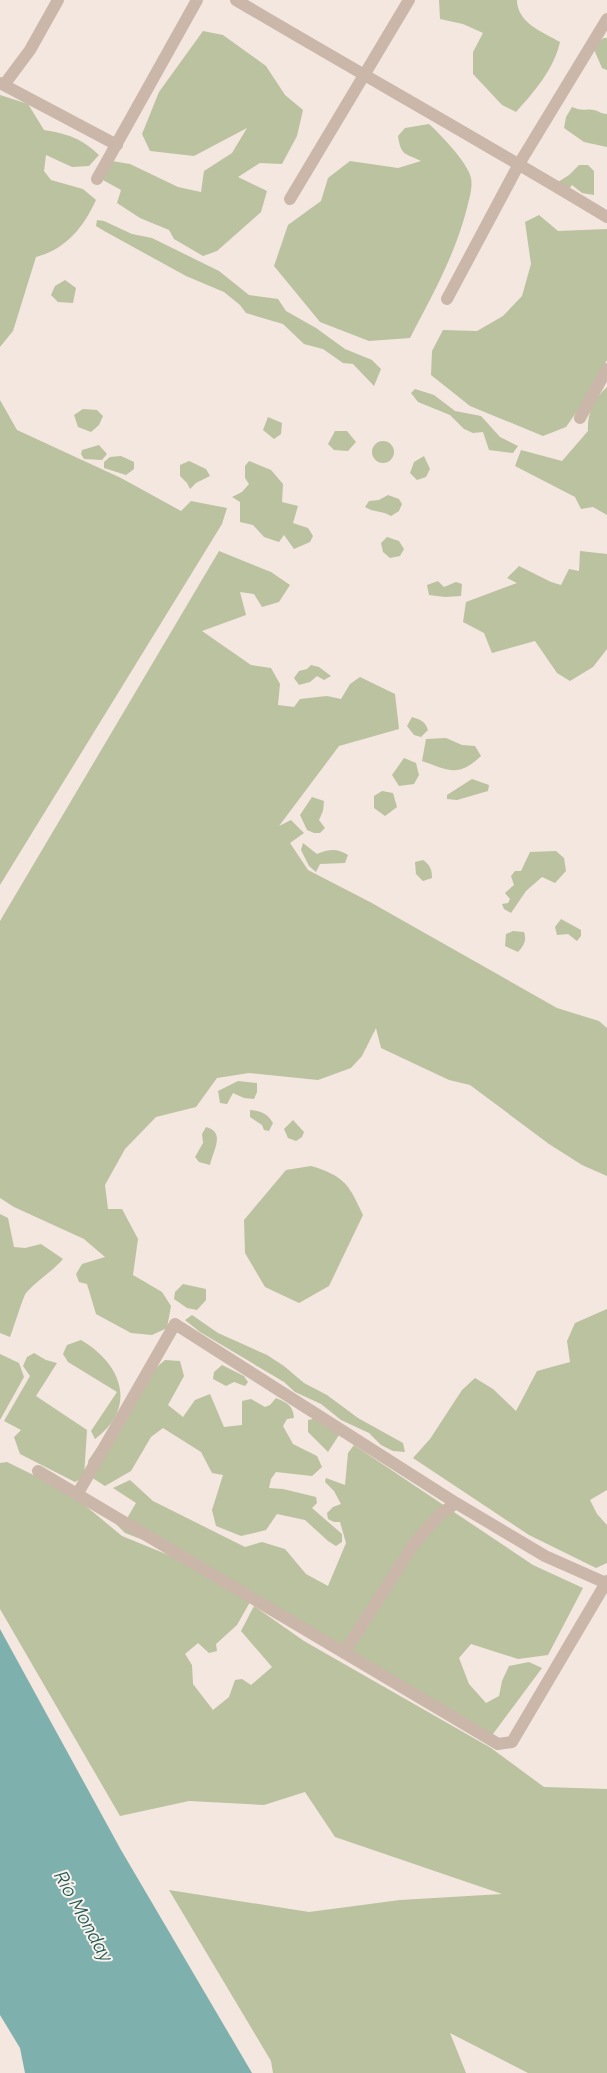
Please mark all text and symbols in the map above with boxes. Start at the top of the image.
water label: Río Monday [50,1867,118,1966]

